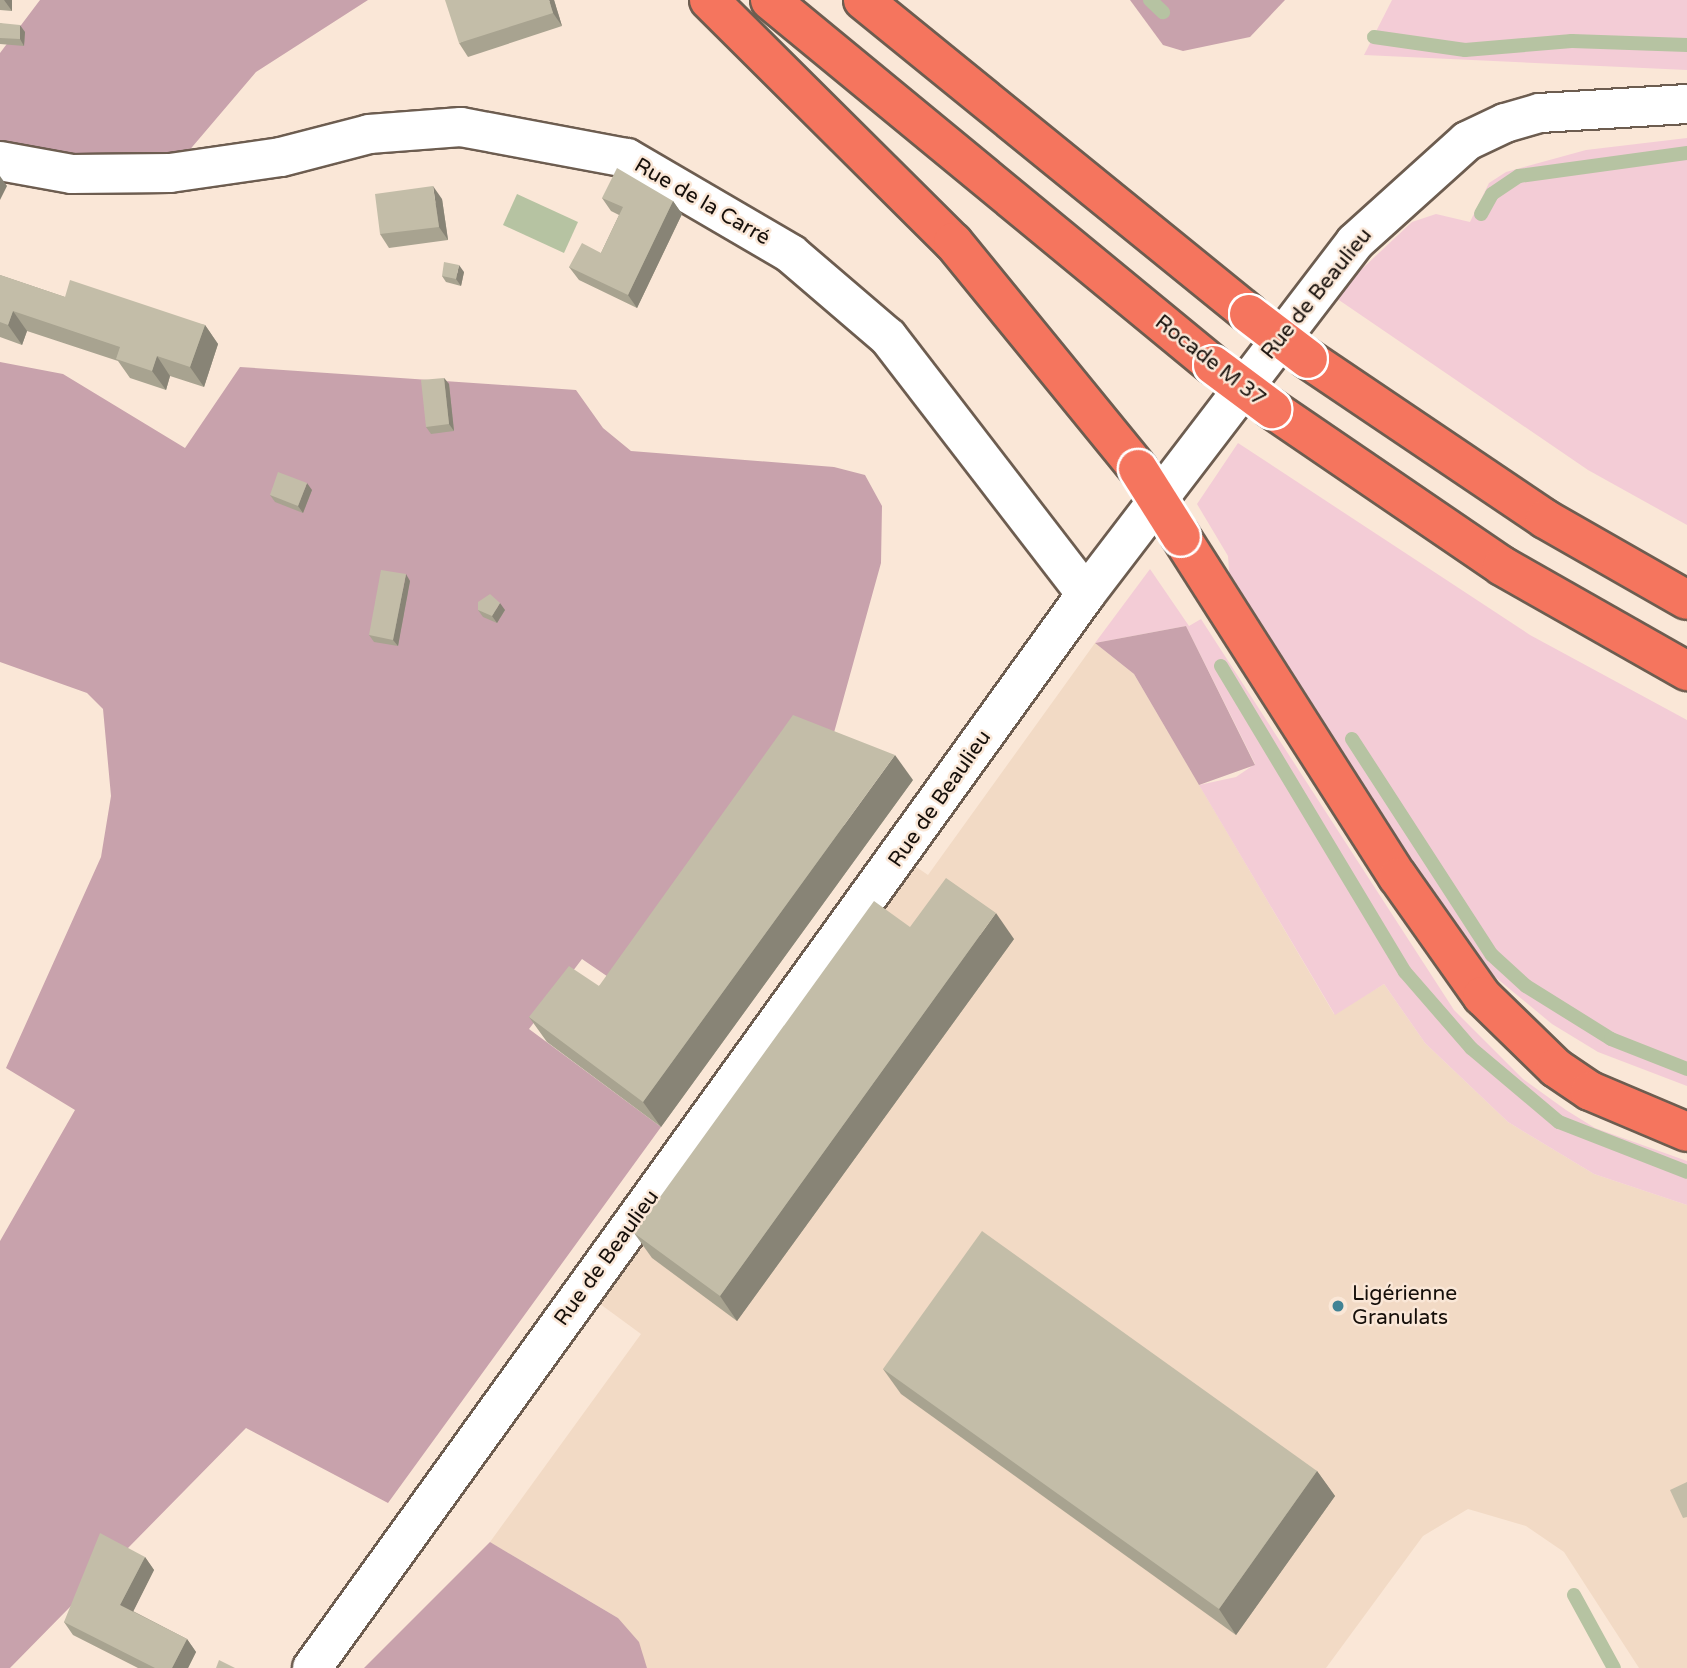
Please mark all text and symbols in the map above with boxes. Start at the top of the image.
street label: Rue de la Carré [630,153,774,251]
street label: Rue de Beaulieu [1256,223,1378,365]
street label: Rocade M 37 [1150,310,1270,412]
street label: Rue de Beaulieu [883,726,997,872]
street label: Rue de Beaulieu [549,1185,665,1331]
place label: Ligérienne Granulats [1352,1281,1457,1331]
marker: Ligérienne Granulats [1330,1298,1346,1314]

